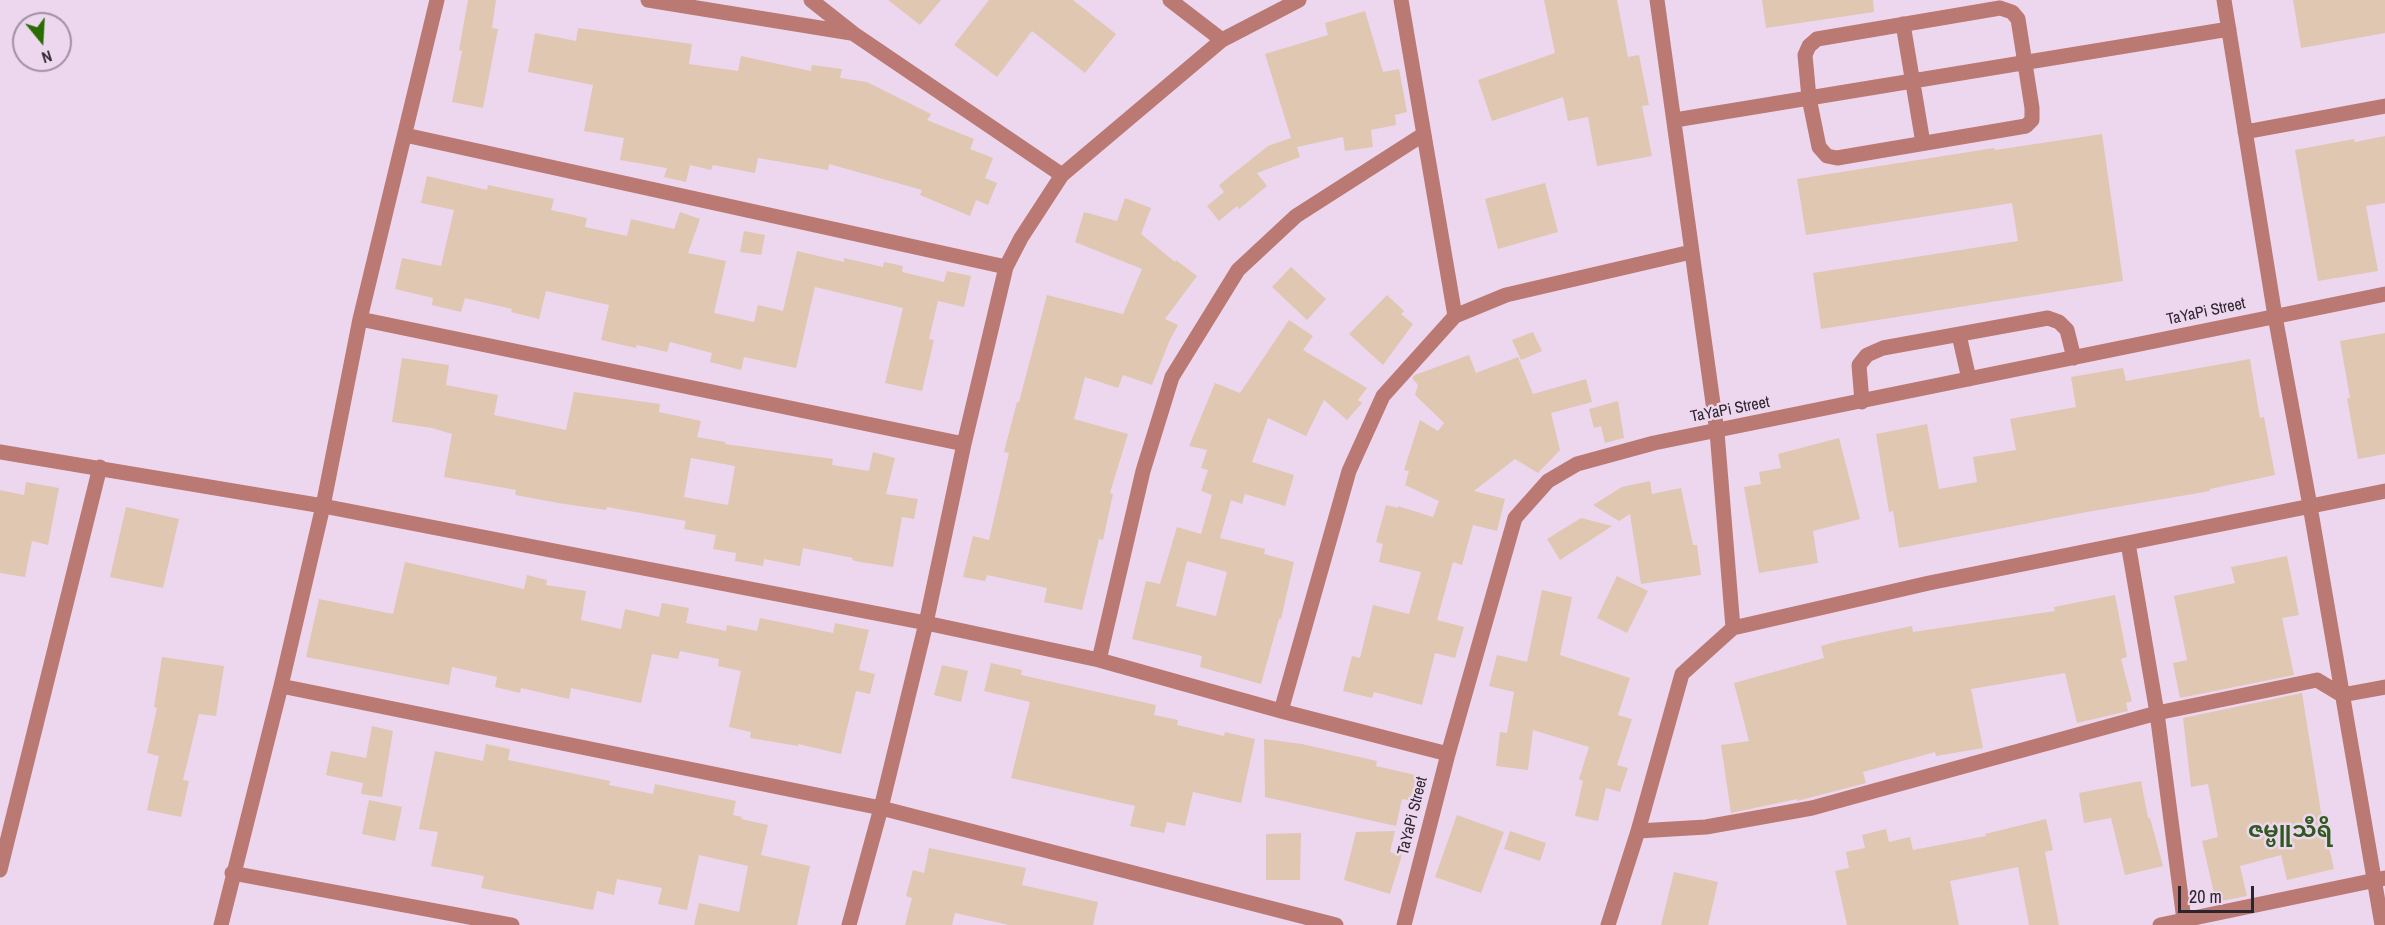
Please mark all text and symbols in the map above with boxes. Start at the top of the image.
north arrow [12,12,72,72]
text: N [39,45,55,69]
street label: TaYaPi Street [2165,294,2247,330]
street label: TaYaPi Street [1689,393,1771,427]
street label: TaYaPi Street [1394,775,1432,857]
district label: ဇမ္ဗူသီရိ [2248,818,2332,844]
scale bar [2181,874,2258,912]
text: 20 m [2189,884,2222,909]

